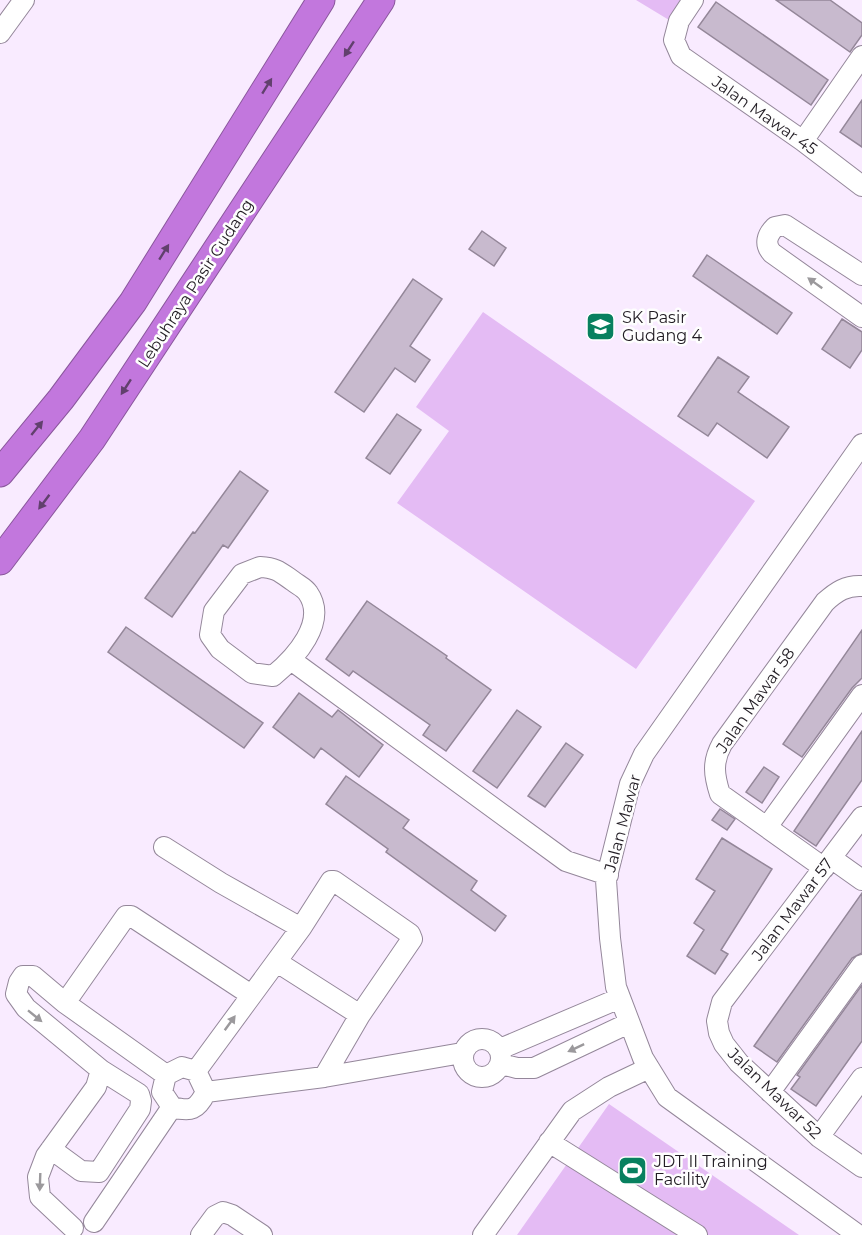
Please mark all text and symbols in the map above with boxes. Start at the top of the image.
one-way arrow [344,41,355,57]
street label: Jalan Mawar 45 [708,71,821,159]
one-way arrow [262,78,273,95]
street label: Lebuhraya Pasir Gudang [134,196,257,371]
one-way arrow [159,244,170,260]
one-way arrow [807,277,823,289]
place label: SK Pasir Gudang 4 [622,308,702,345]
school or university icon: SK Pasir Gudang 4 [585,310,617,342]
one-way arrow [121,379,132,395]
one-way arrow [30,421,43,436]
one-way arrow [39,495,51,510]
street label: Jalan Mawar 58 [712,644,799,757]
street label: Jalan Mawar [600,772,645,875]
street label: Jalan Mawar 57 [747,855,837,965]
one-way arrow [27,1009,42,1021]
one-way arrow [224,1016,236,1031]
one-way arrow [568,1043,585,1052]
street label: Jalan Mawar 52 [723,1043,825,1143]
place label: JDT II Training Facility [653,1152,768,1189]
sports icon: JDT II Training Facility [617,1154,649,1186]
one-way arrow [35,1173,45,1192]

